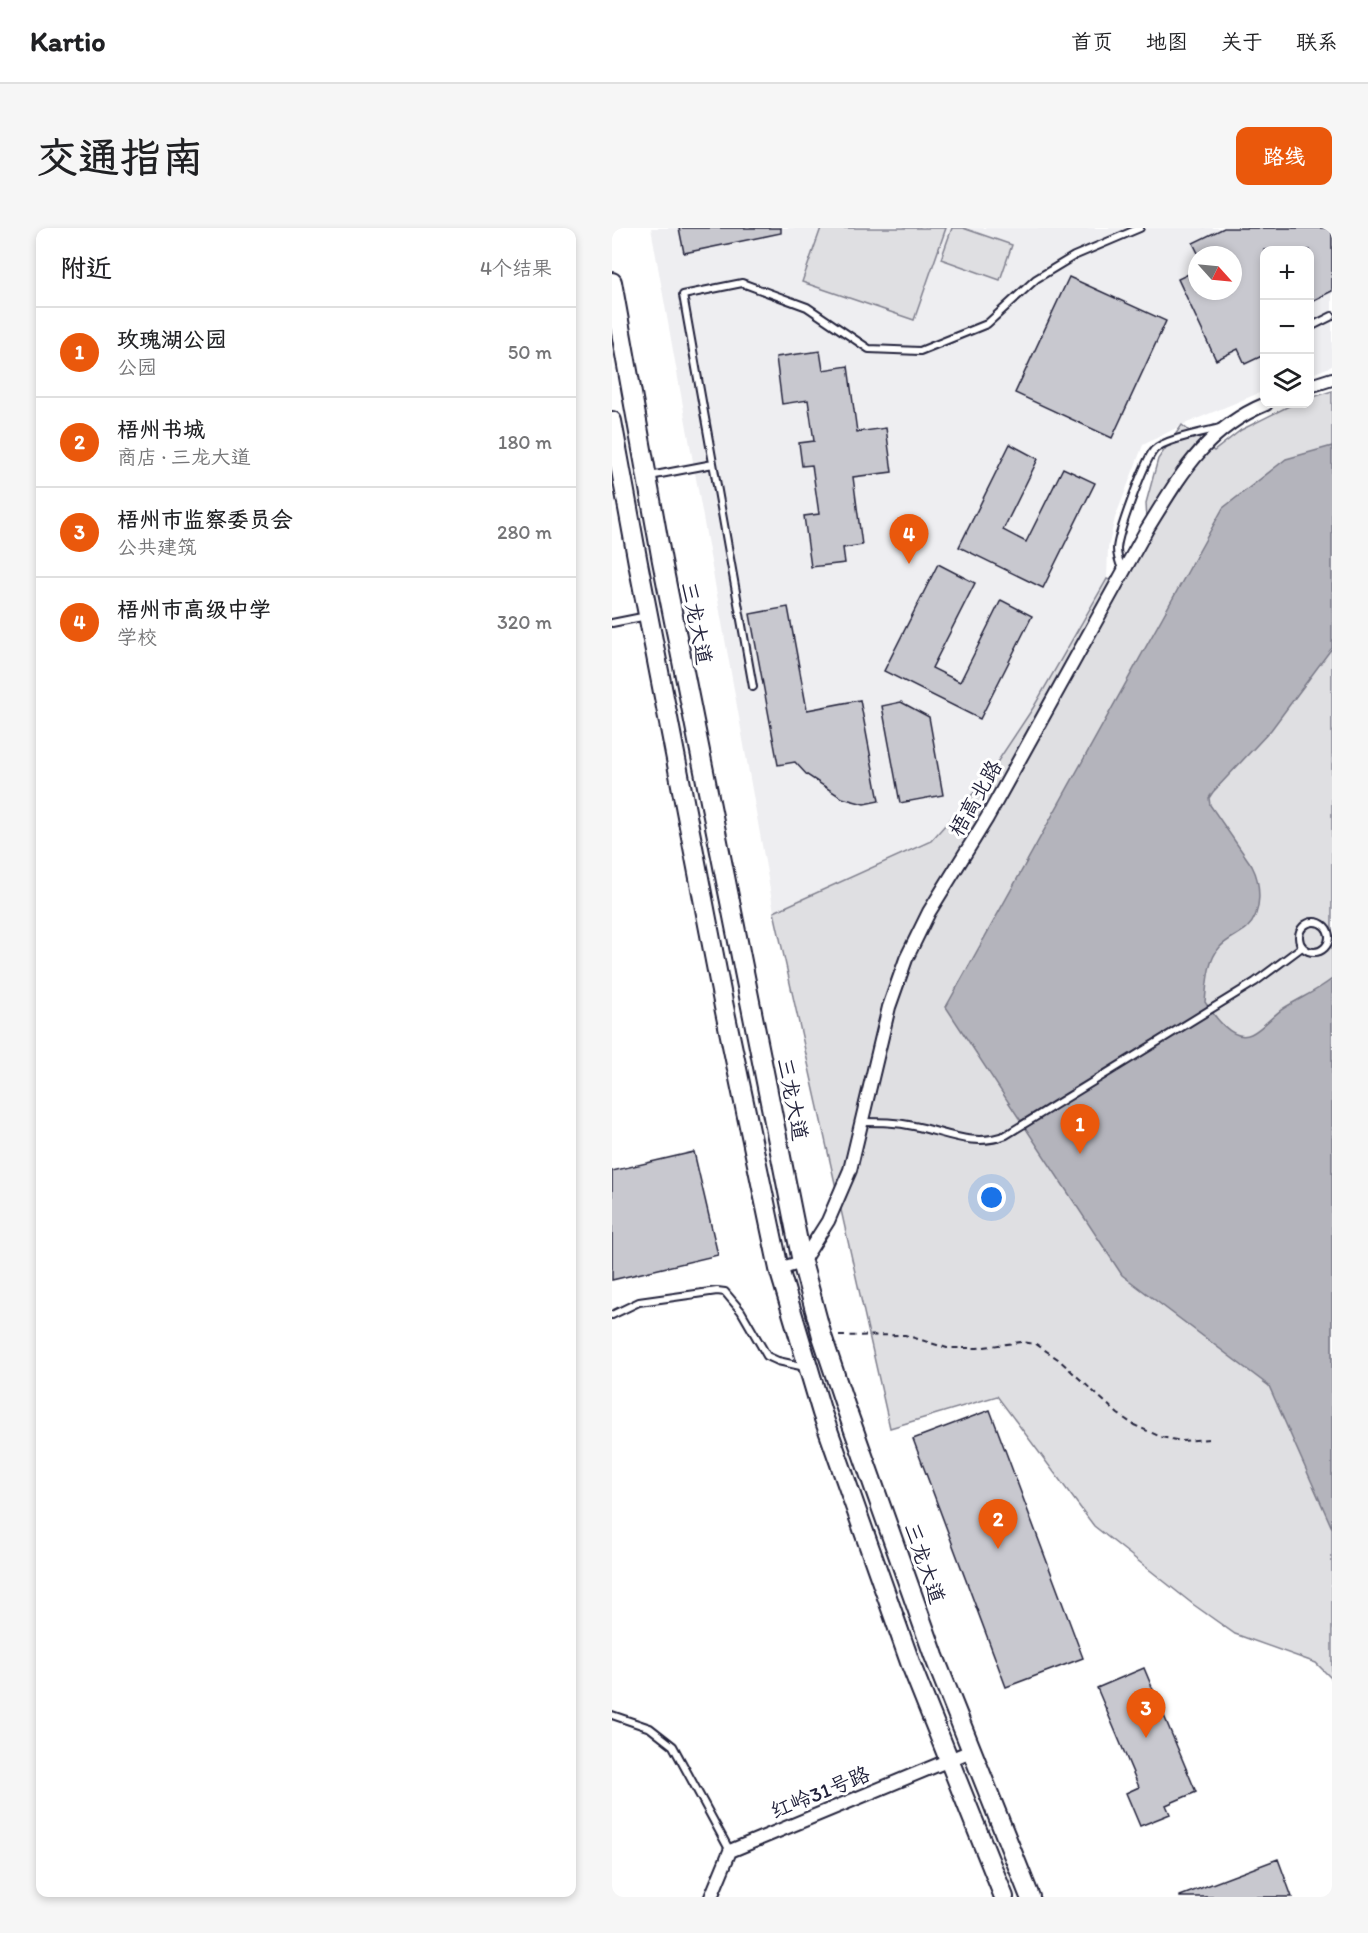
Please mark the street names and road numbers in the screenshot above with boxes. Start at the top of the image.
street label: 三龙大道 [677,579,717,667]
street label: 梧高北路 [943,755,1007,841]
street label: 三龙大道 [773,1055,813,1143]
street label: 三龙大道 [900,1519,950,1607]
street label: 红岭31号路 [767,1761,873,1823]

